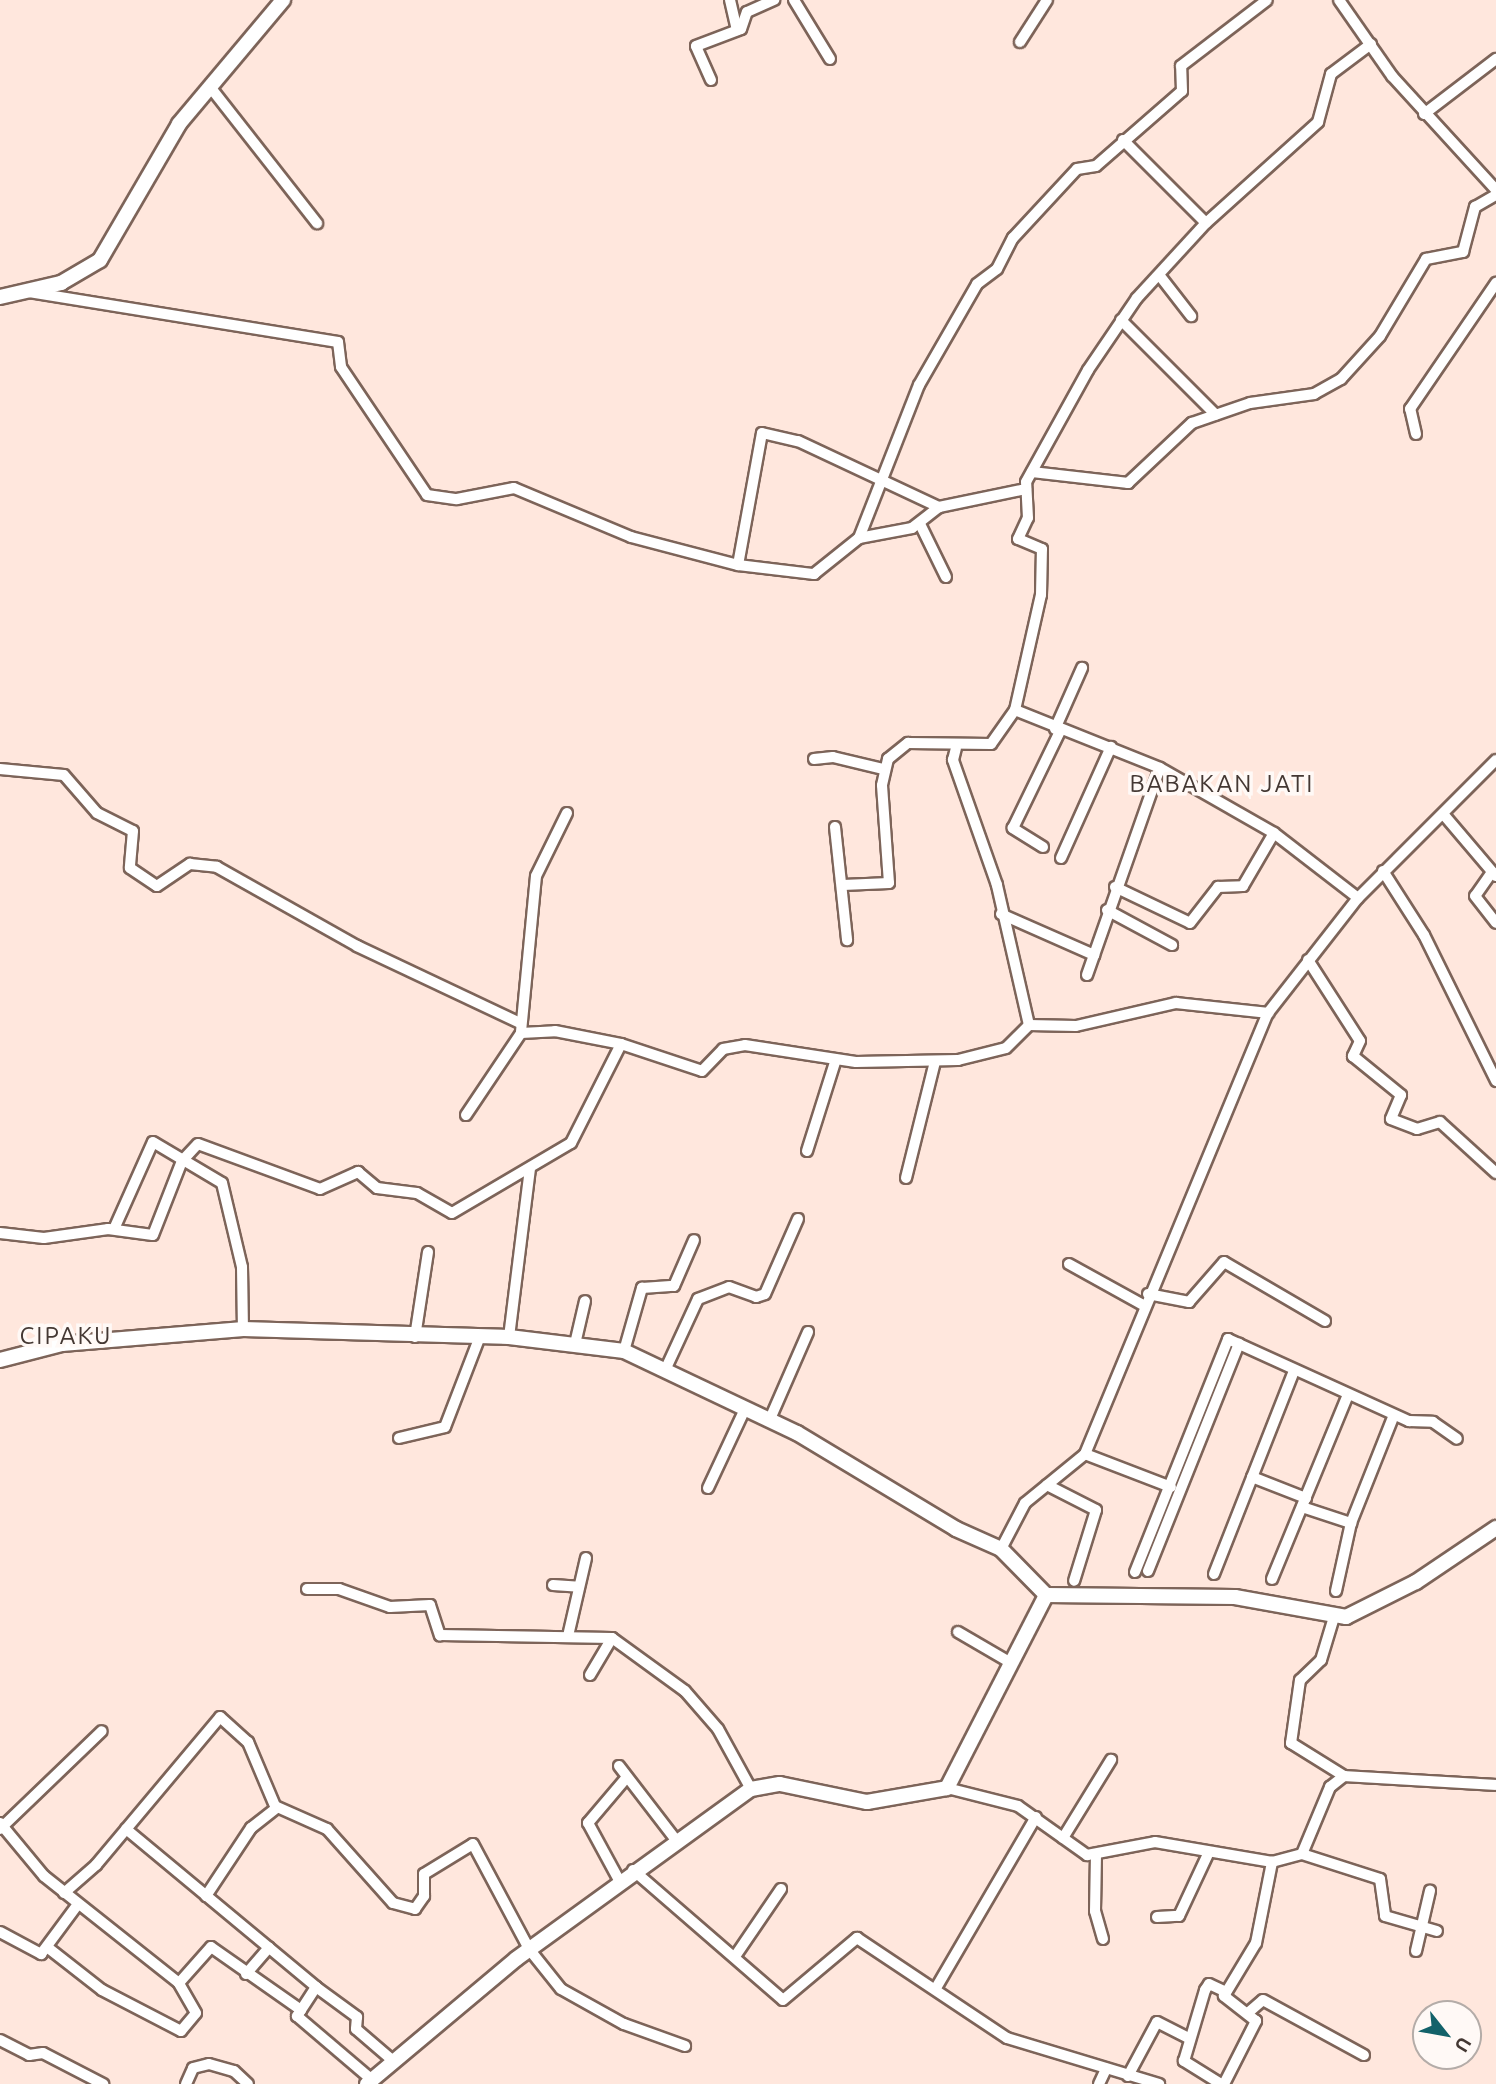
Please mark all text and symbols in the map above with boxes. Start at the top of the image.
district label: BABAKAN JATI [1131,770,1313,798]
district label: CIPAKU [20,1322,112,1350]
north arrow [1412,2000,1482,2070]
text: U [1450,2033,1476,2056]

